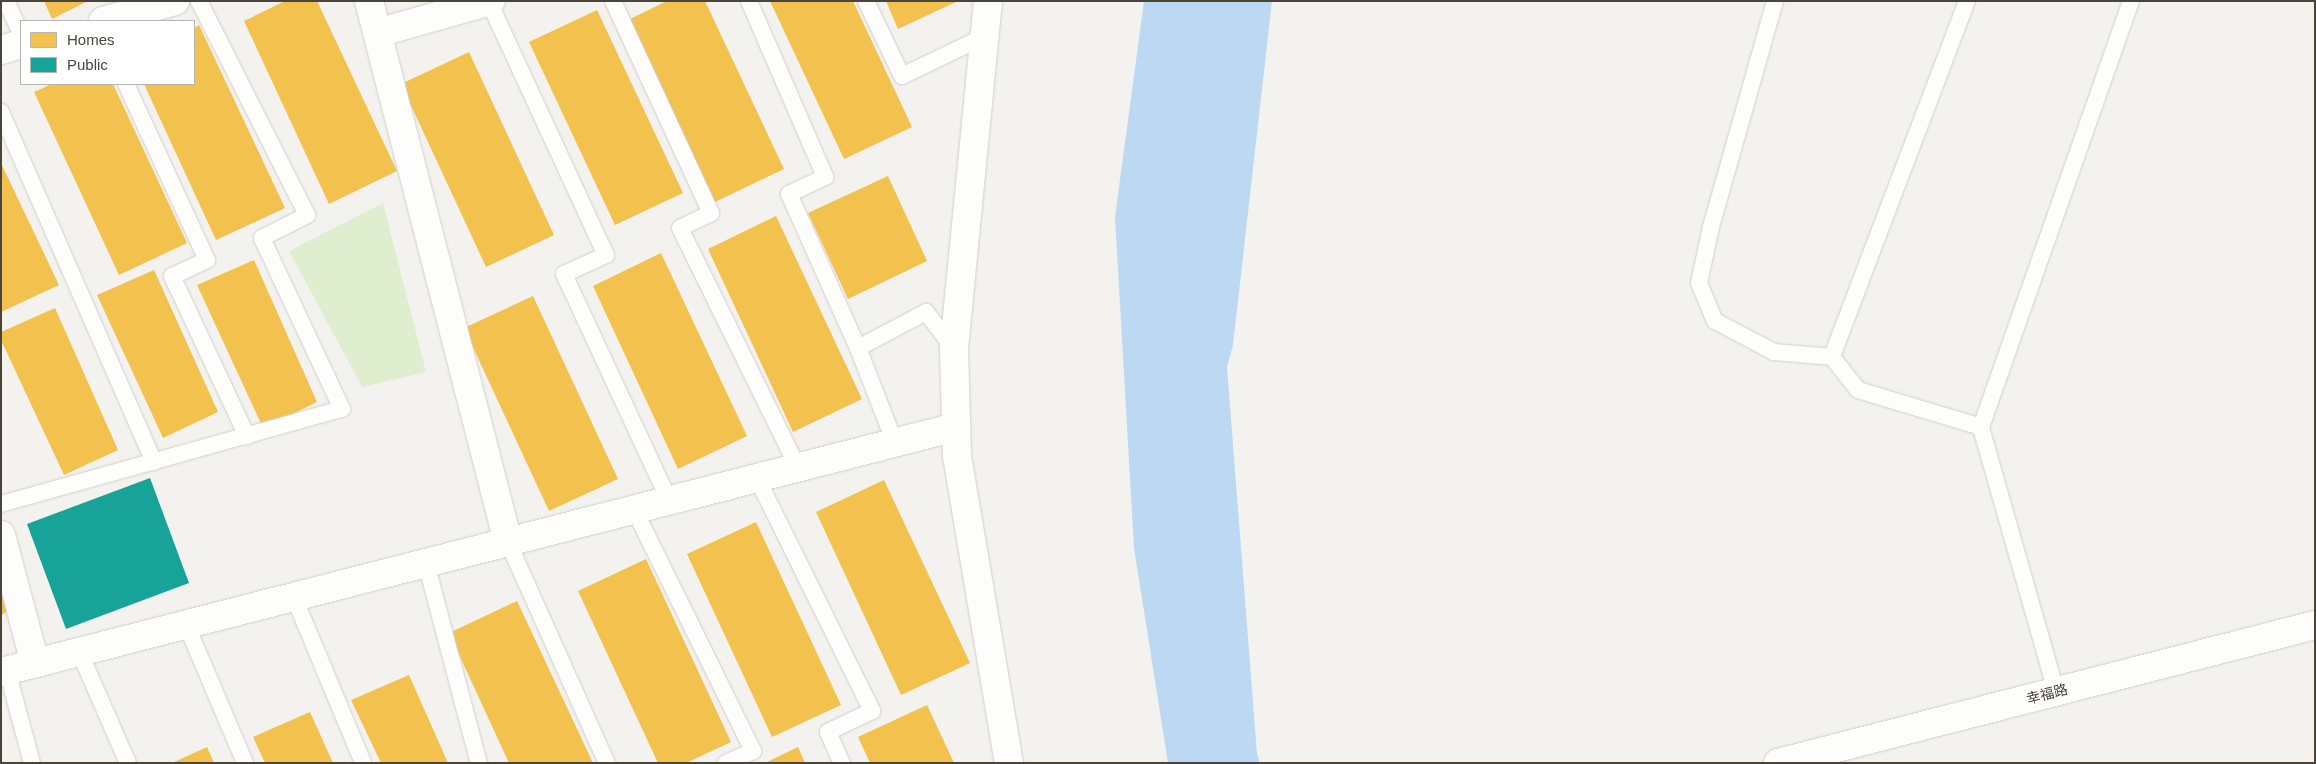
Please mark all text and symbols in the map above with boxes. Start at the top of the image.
legend [20,20,195,85]
text: Homes [67,31,115,48]
text: Public [67,56,108,73]
street label: 幸福路 [2025,681,2069,707]

